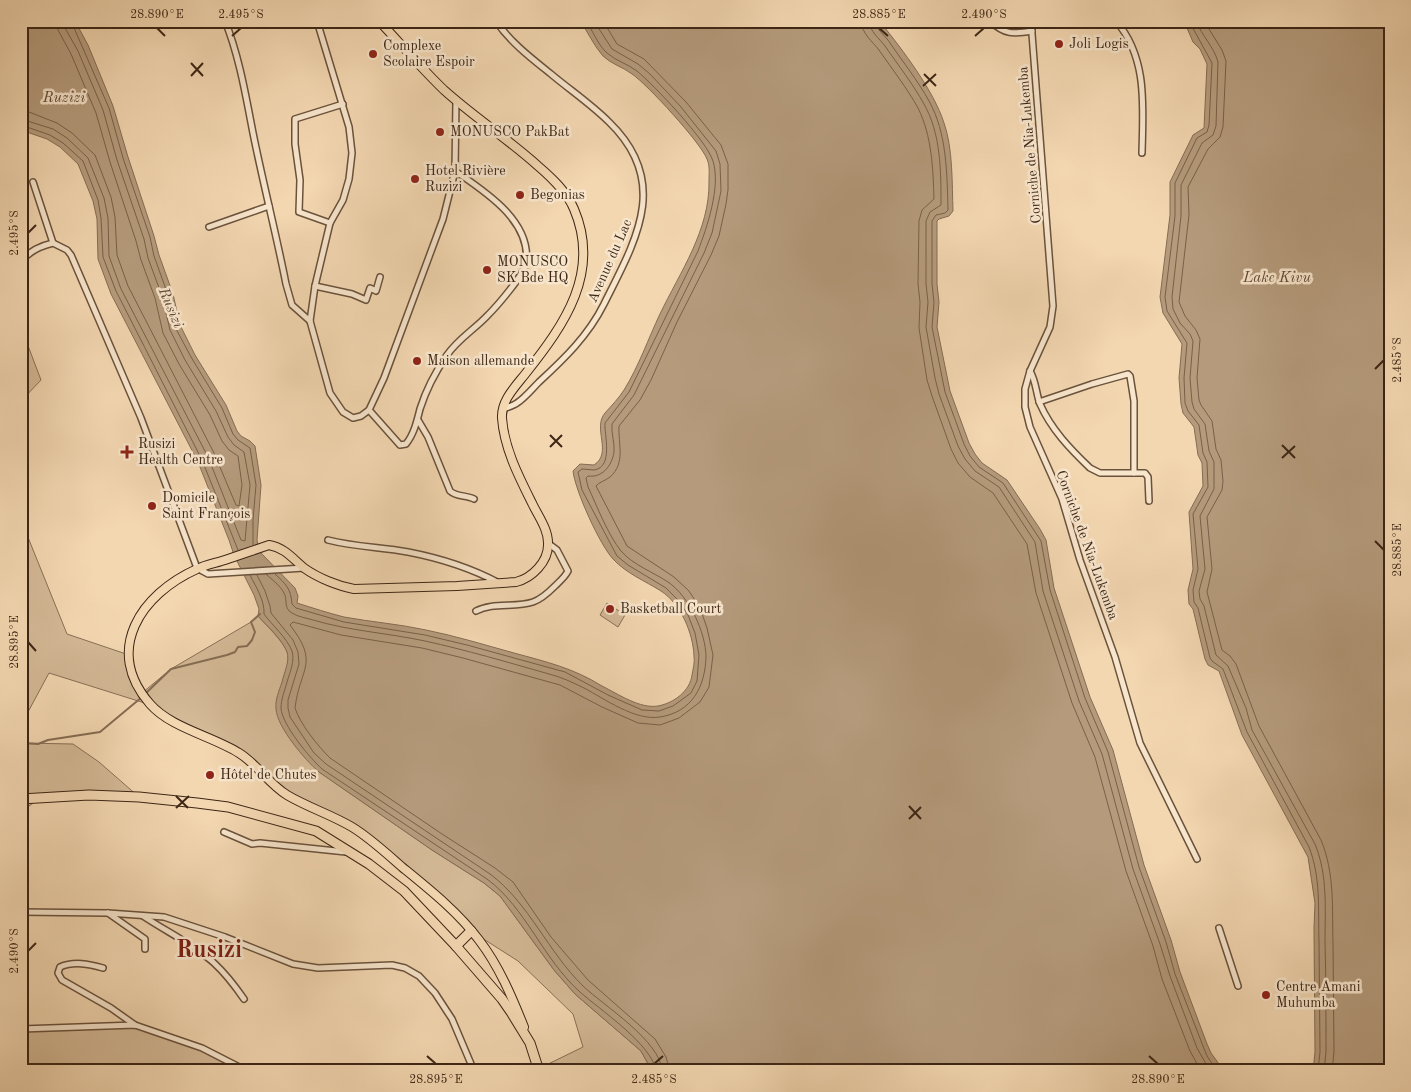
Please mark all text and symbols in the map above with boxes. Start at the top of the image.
text: 2.495°S [218,8,264,21]
text: 28.885°E [852,8,906,21]
text: 28.890°E [130,9,184,21]
text: 2.490°S [961,9,1007,21]
place label: Joli Logis [1069,37,1129,51]
marker: Joli Logis [1053,38,1065,50]
place label: Complexe Scolaire Espoir [383,39,475,69]
marker: Complexe Scolaire Espoir [367,48,379,60]
street label: Corniche de Nia-Lukemba [1016,66,1044,224]
water label: Ruzizi [42,91,85,106]
place label: MONUSCO PakBat [450,125,570,139]
marker: MONUSCO PakBat [434,126,446,138]
place label: Hotel Rivière Ruzizi [425,164,506,194]
marker: Hotel Rivière Ruzizi [409,173,421,185]
place label: Begonias [530,188,585,202]
marker: Begonias [514,189,526,201]
text: 2.495°S [8,210,21,256]
street label: Avenue du Lac [585,217,635,305]
place label: MONUSCO SK Bde HQ [497,255,569,285]
marker: MONUSCO SK Bde HQ [481,264,493,276]
water label: Lake Kivu [1242,271,1311,286]
water label: Rusizi [154,285,185,330]
text: 2.485°S [1391,337,1404,383]
place label: Maison allemande [427,354,534,368]
marker: Maison allemande [411,355,423,367]
place label: Rusizi Health Centre [138,437,223,467]
marker: Rusizi Health Centre [120,445,134,459]
street label: Corniche de Nia-Lukemba [1053,469,1121,622]
place label: Domicile Saint François [162,491,250,521]
marker: Domicile Saint François [146,500,158,512]
text: 28.885°E [1391,523,1404,577]
place label: Basketball Court [620,602,721,616]
marker: Basketball Court [604,603,616,615]
text: 28.895°E [8,615,21,669]
place label: Hôtel de Chutes [220,768,317,782]
marker: Hôtel de Chutes [204,769,216,781]
text: 2.490°S [9,928,21,974]
district label: Rusizi [176,939,242,963]
place label: Centre Amani Muhumba [1276,980,1361,1010]
marker: Centre Amani Muhumba [1260,989,1272,1001]
text: 28.895°E [409,1073,463,1086]
text: 2.485°S [631,1073,677,1086]
text: 28.890°E [1131,1074,1185,1086]

